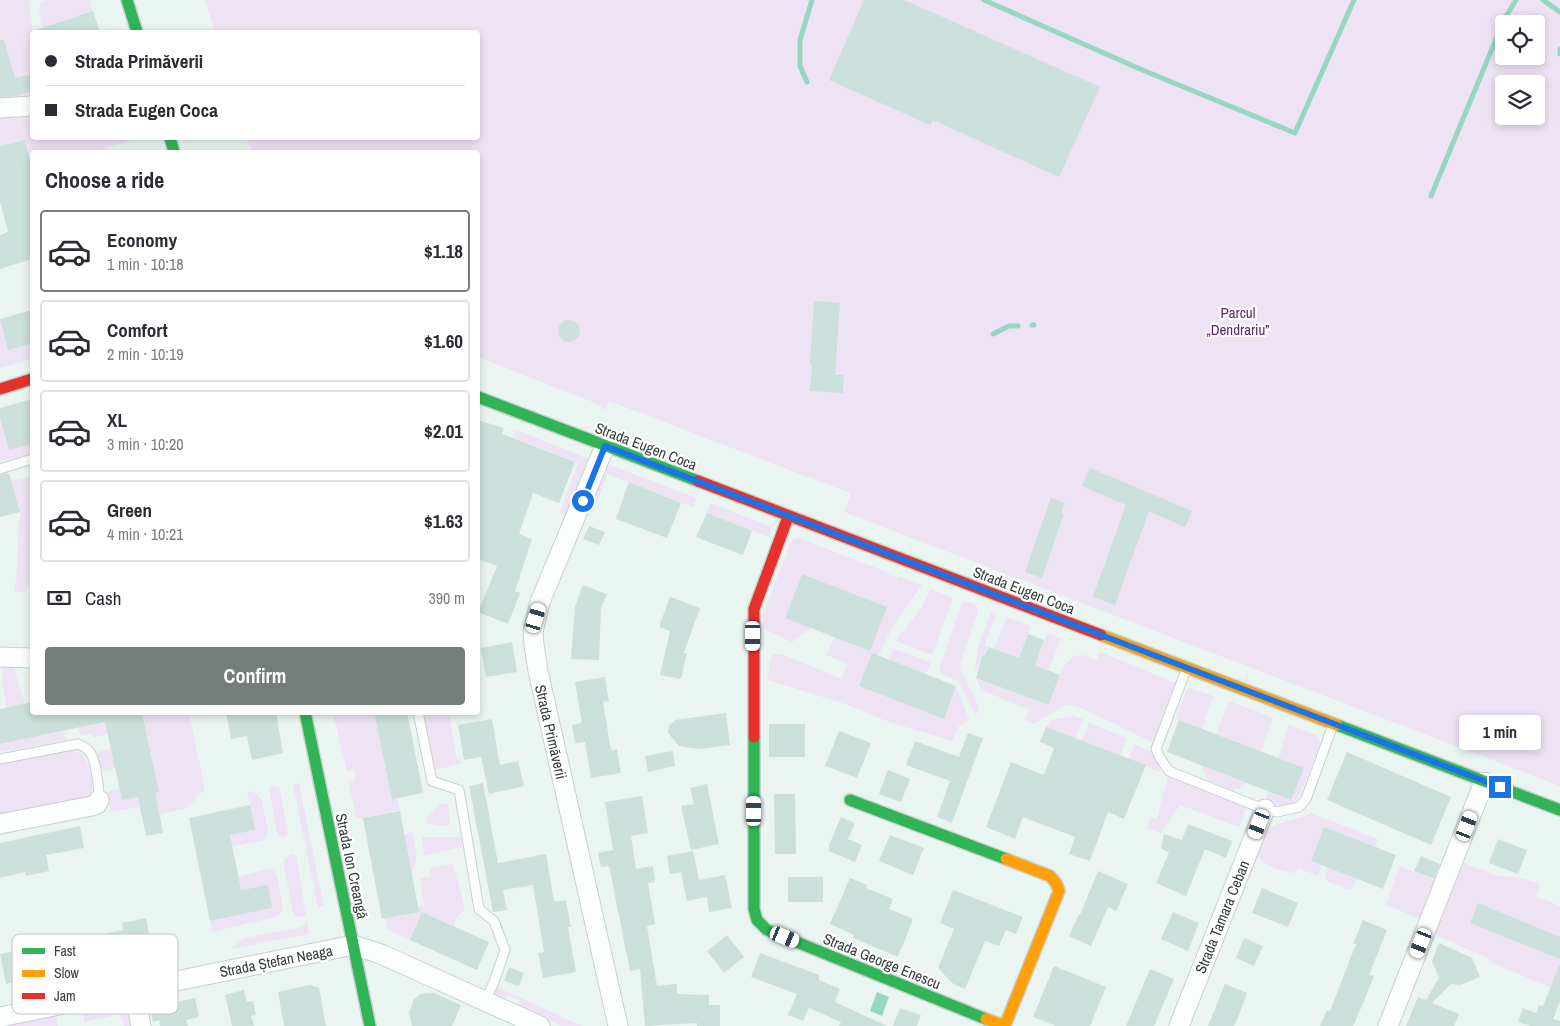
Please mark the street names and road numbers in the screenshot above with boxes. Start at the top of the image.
street label: Strada Eugen Coca [592,417,700,475]
street label: Strada Eugen Coca [970,561,1078,619]
street label: Strada Primăverii [530,683,572,781]
street label: Strada Ion Creangă [331,811,373,921]
street label: Strada Tamara Ceban [1190,857,1254,977]
street label: Strada George Enescu [820,928,944,994]
street label: Strada Ștefan Neaga [218,940,335,982]

